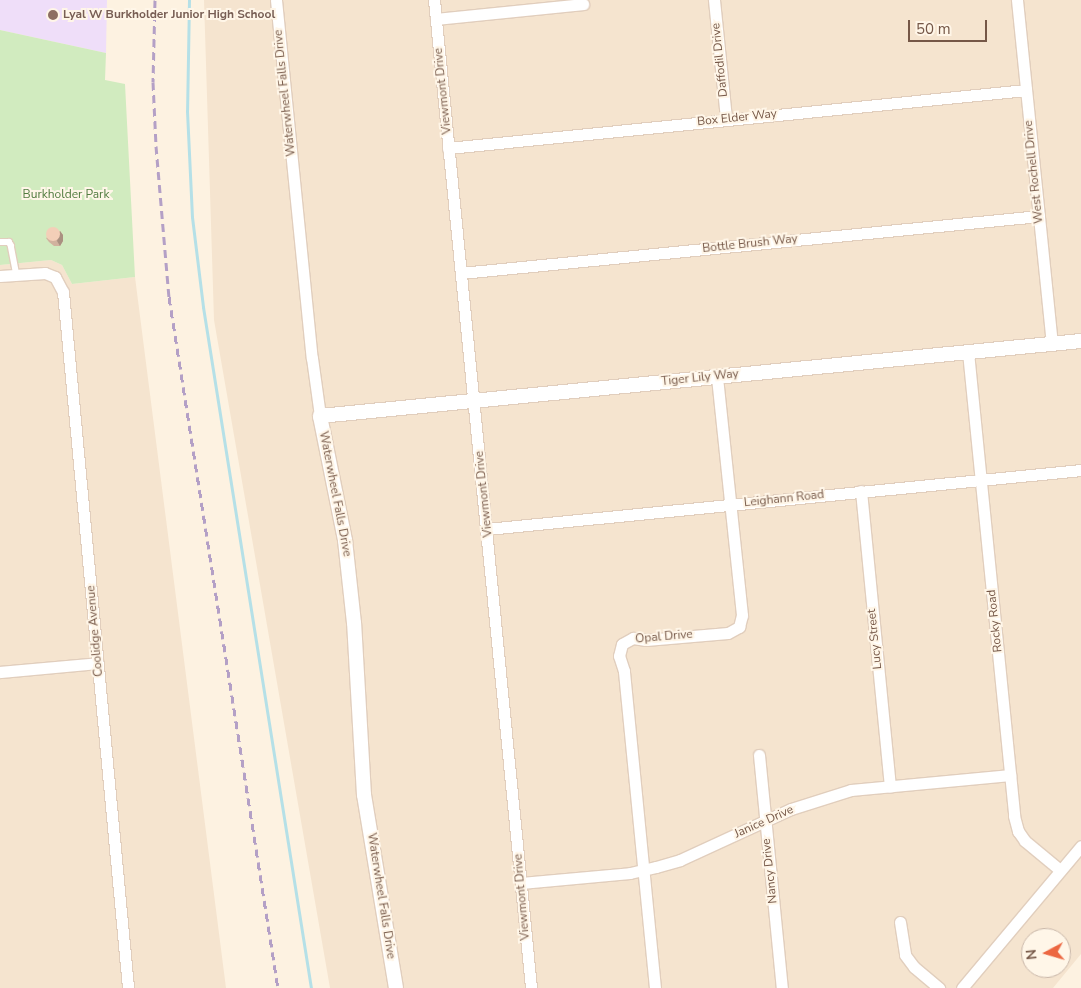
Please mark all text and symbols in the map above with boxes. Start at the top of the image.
place label: Lyal W Burkholder Junior High School [63,8,275,22]
marker: Lyal W Burkholder Junior High School [47,9,59,21]
scale bar [911,10,990,42]
text: 50 m [916,19,951,39]
street label: Daffodil Drive [709,22,731,98]
street label: Waterwheel Falls Drive [271,29,299,157]
street label: Viewmont Drive [431,47,455,135]
street label: Box Elder Way [696,107,778,129]
street label: West Rochell Drive [1021,120,1047,224]
park label: Burkholder Park [23,188,109,202]
street label: Bottle Brush Way [702,232,798,256]
street label: Tiger Lily Way [661,367,739,389]
street label: Waterwheel Falls Drive [316,430,354,558]
street label: Viewmont Drive [472,450,496,538]
street label: Leighann Road [743,488,825,510]
street label: Coolidge Avenue [84,585,106,677]
street label: Rocky Road [985,589,1005,653]
street label: Lucy Street [865,608,885,670]
street label: Opal Drive [635,627,693,647]
street label: Janice Drive [732,803,796,841]
street label: Waterwheel Falls Drive [364,832,398,960]
street label: Nancy Drive [759,838,781,904]
street label: Viewmont Drive [511,853,533,941]
north arrow [1021,928,1071,978]
text: N [1022,948,1042,961]

